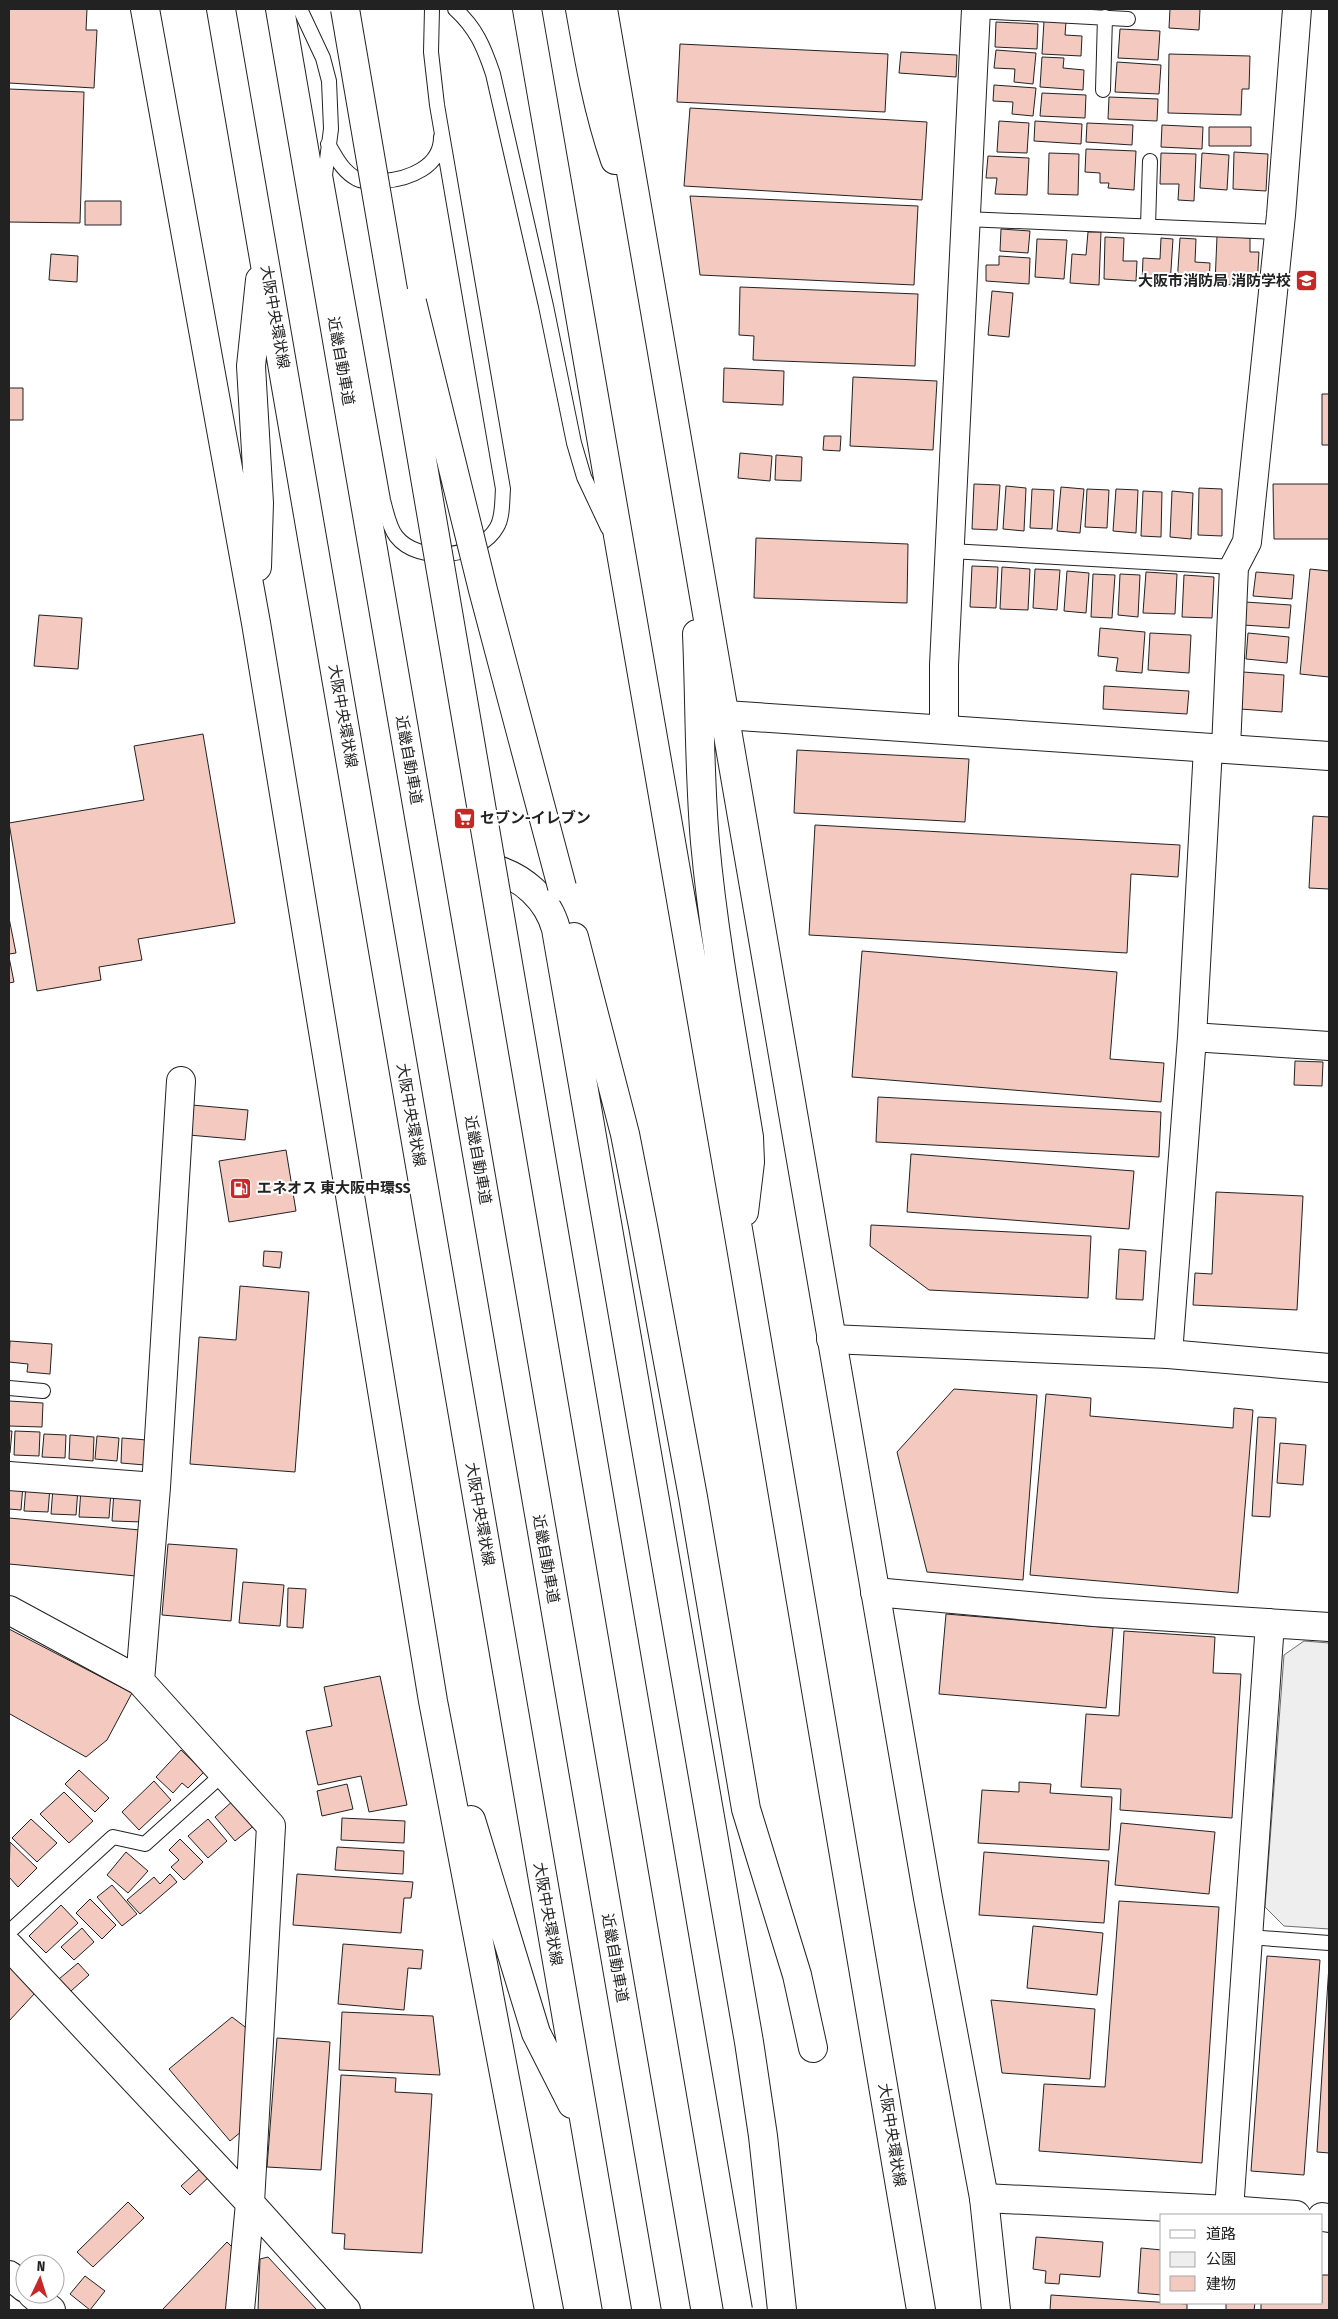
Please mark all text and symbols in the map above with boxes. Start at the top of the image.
street label: 大阪中央環状線 [257,264,293,370]
school or university icon: 大阪市消防局 消防学校 [1295,269,1319,293]
place label: 大阪市消防局 消防学校 [1138,272,1291,290]
street label: 近畿自動車道 [324,315,358,407]
street label: 大阪中央環状線 [325,663,361,769]
street label: 近畿自動車道 [392,714,426,806]
supermarket icon: セブン-イレブン [452,806,476,830]
place label: セブン-イレブン [480,809,591,827]
street label: 大阪中央環状線 [393,1062,429,1168]
street label: 近畿自動車道 [461,1114,495,1206]
fuel station icon: エネオス 東大阪中環SS [229,1176,253,1200]
place label: エネオス 東大阪中環SS [257,1179,411,1197]
street label: 大阪中央環状線 [462,1461,498,1567]
street label: 近畿自動車道 [529,1513,563,1605]
street label: 大阪中央環状線 [530,1861,566,1967]
street label: 近畿自動車道 [598,1912,632,2004]
street label: 大阪中央環状線 [875,2082,909,2188]
legend [1160,2214,1323,2304]
text: 道路 [1206,2225,1236,2243]
text: 公園 [1206,2250,1236,2268]
north arrow [15,2254,65,2304]
text: N [36,2258,46,2275]
text: 建物 [1206,2275,1236,2293]

